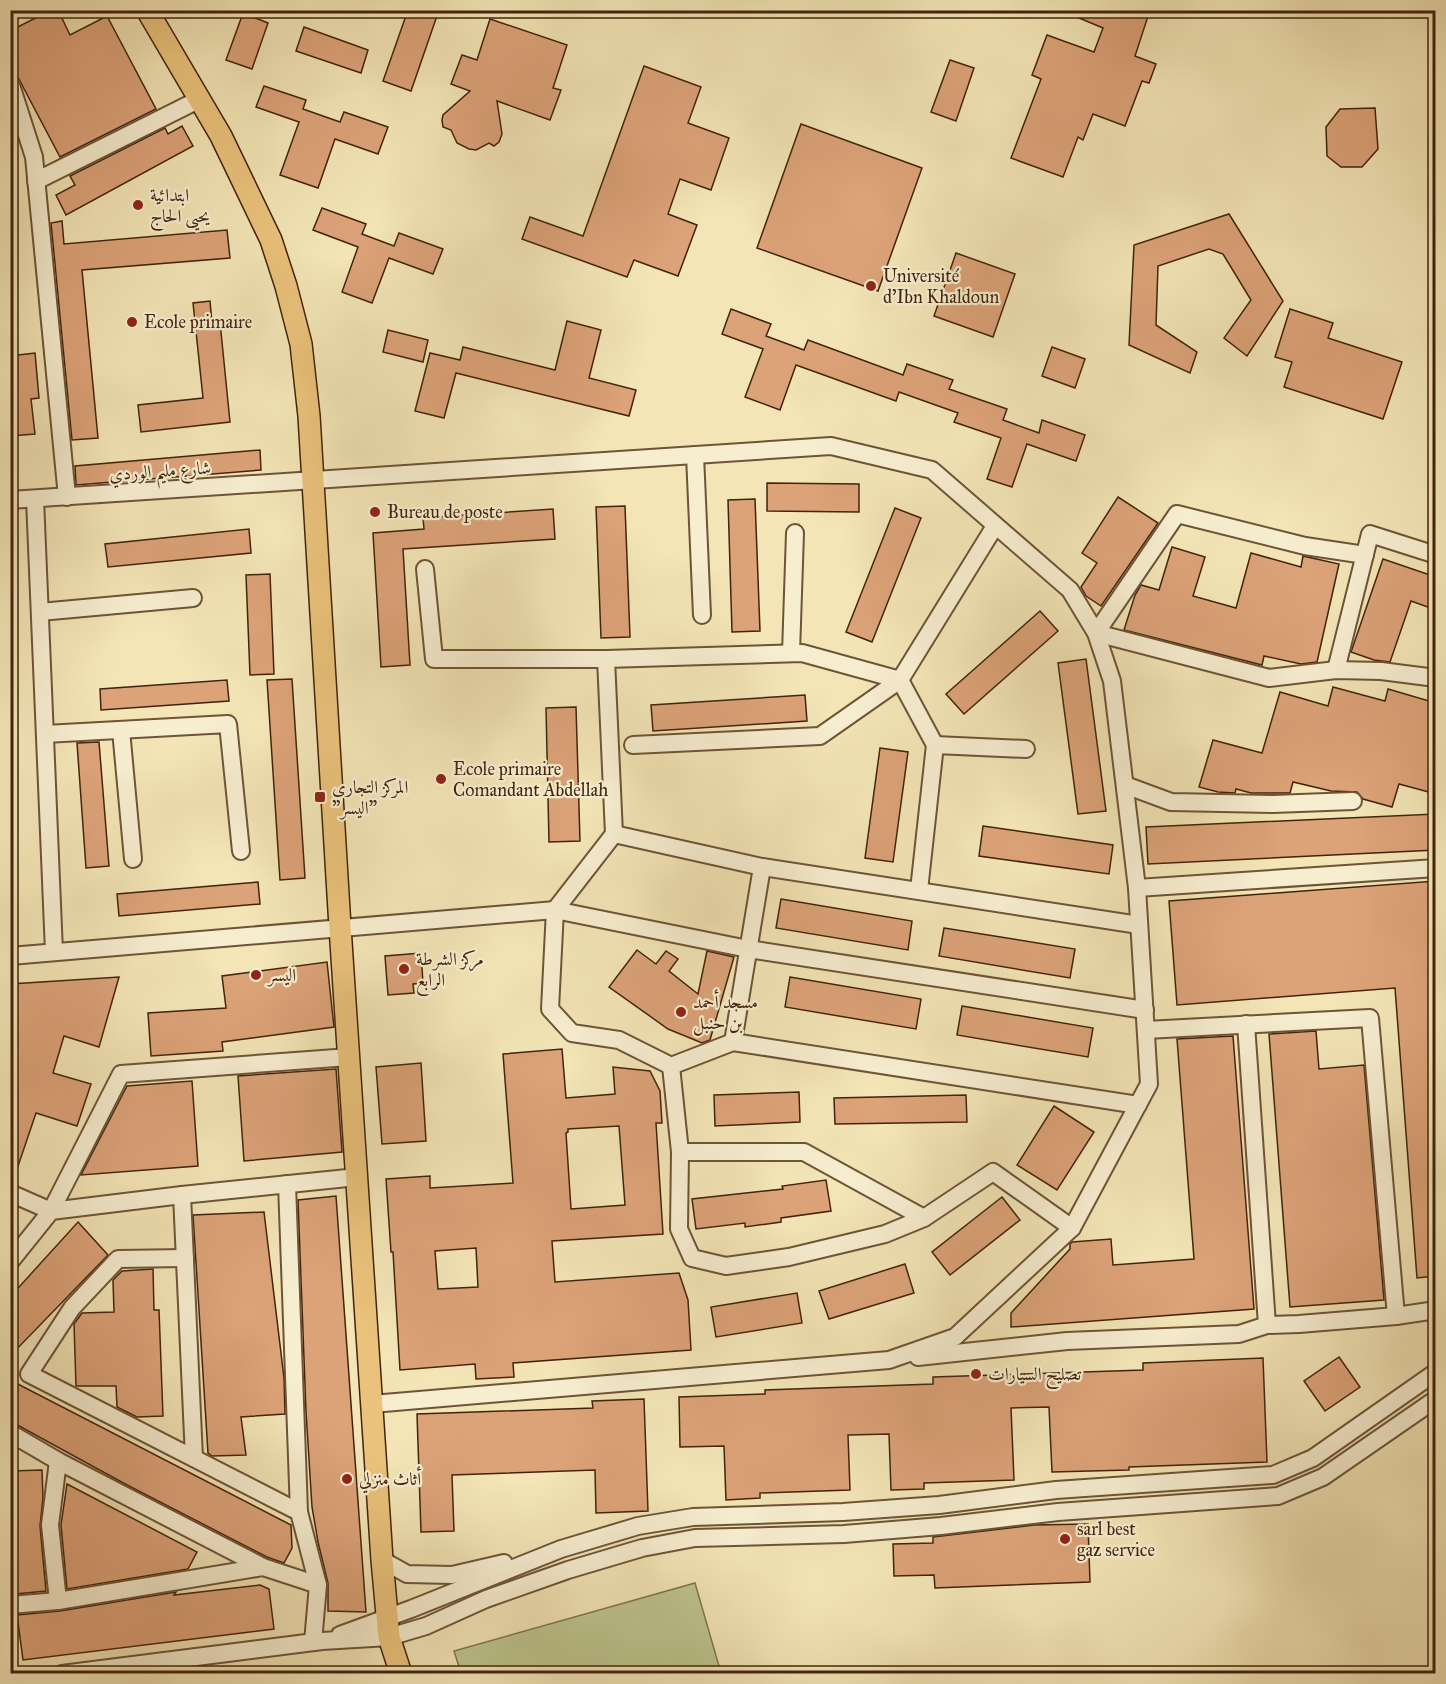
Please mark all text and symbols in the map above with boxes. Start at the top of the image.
place label: ابتدائية يحيى الحاج [150,184,210,232]
marker: ابتدائية يحيى الحاج [131,198,145,212]
place label: Université d'Ibn Khaldoun [883,265,1000,308]
marker: Université d'Ibn Khaldoun [864,279,878,293]
place label: Ecole primaire [144,311,252,333]
marker: Ecole primaire [125,315,139,329]
street label: شارع مليم الوردي [108,456,212,493]
place label: Bureau de poste [387,501,503,523]
marker: Bureau de poste [368,505,382,519]
place label: Ecole primaire Comandant Abdellah [453,758,608,801]
marker: Ecole primaire Comandant Abdellah [434,772,448,786]
place label: المركز التجاري "اليسر" [332,776,408,820]
marker: المركز التجاري "اليسر" [313,790,327,804]
place label: مركز الشرطة الرابع [416,948,484,996]
marker: مركز الشرطة الرابع [397,962,411,976]
place label: اليسر [266,964,296,987]
marker: اليسر [249,968,263,982]
place label: مسجد أحمد بن حنبل [693,989,758,1036]
marker: مسجد أحمد بن حنبل [674,1005,688,1019]
place label: تصليح السيارات [988,1363,1082,1390]
marker: تصليح السيارات [969,1367,983,1381]
place label: أثاث منزلي [359,1466,422,1494]
marker: أثاث منزلي [340,1472,354,1486]
place label: sarl best gaz service [1077,1518,1155,1562]
marker: sarl best gaz service [1058,1532,1072,1546]

